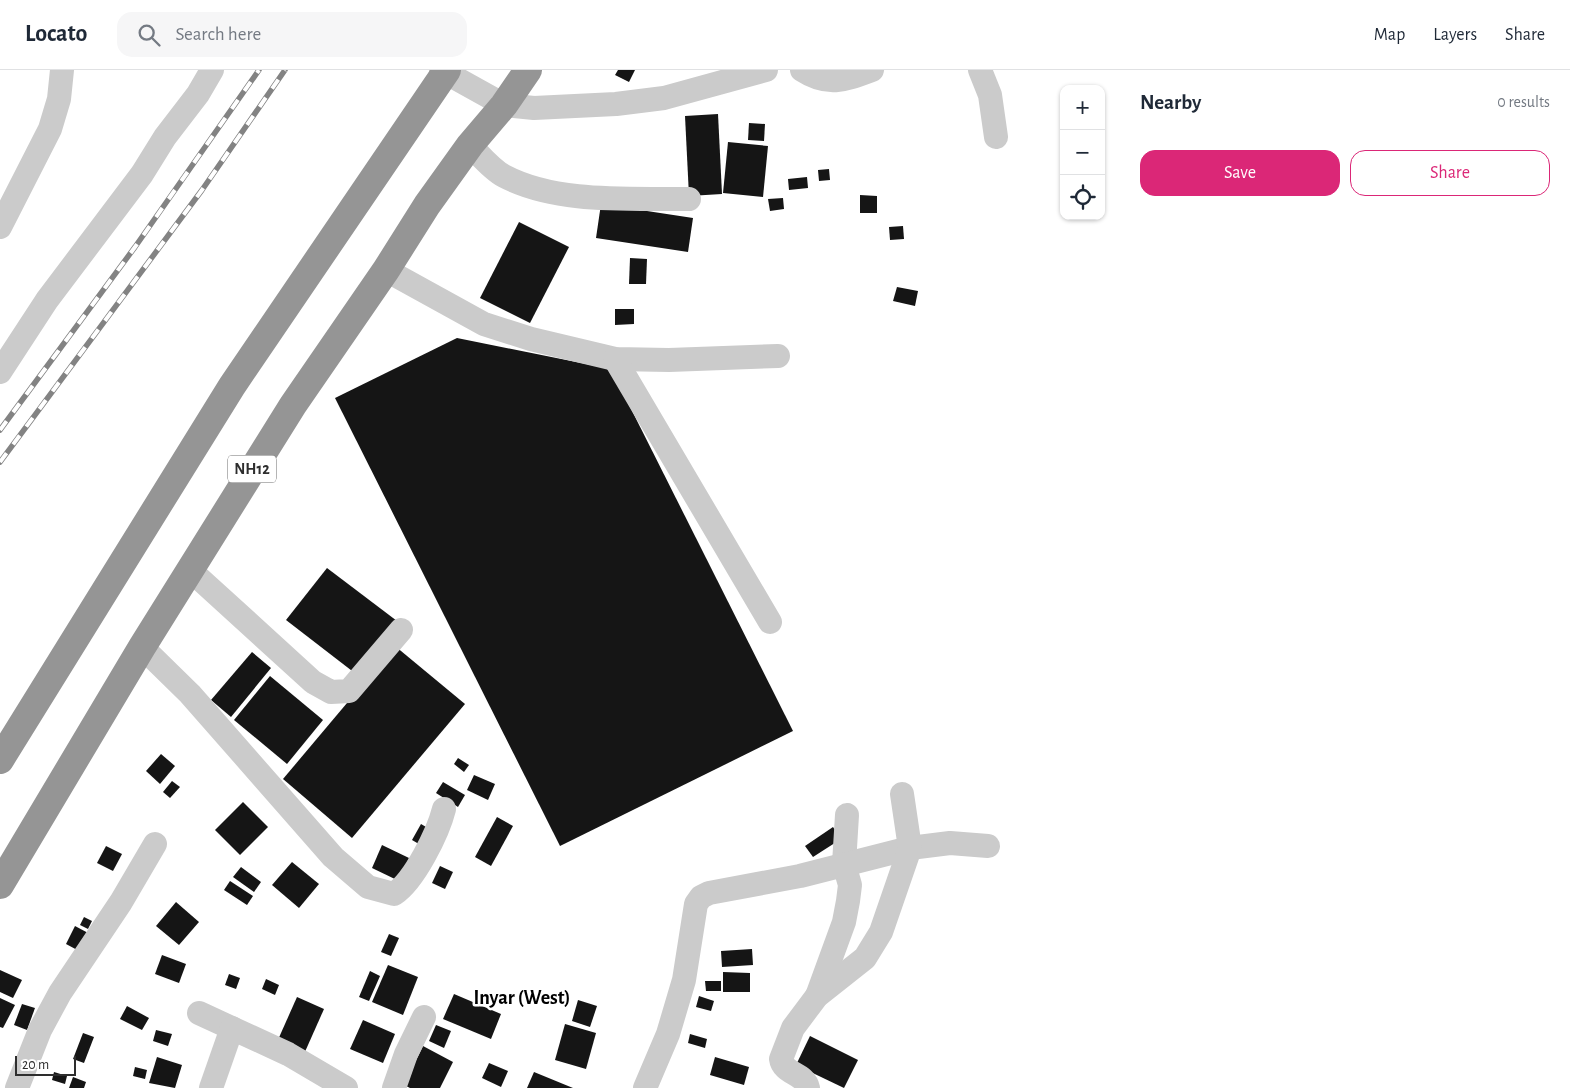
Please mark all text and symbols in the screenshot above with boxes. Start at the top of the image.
search box [117,12,467,57]
icon: search [135,21,163,49]
text: Locato [25,22,87,46]
text: Search here [175,25,261,44]
text: Map [1374,26,1405,44]
text: Layers [1433,26,1477,44]
text: Share [1505,26,1545,44]
map controls [1060,85,1105,220]
button: + [1060,85,1105,130]
text: Nearby [1140,92,1201,113]
text: 0 results [1497,94,1550,110]
button: − [1060,130,1105,175]
button: Save [1140,150,1340,196]
button: Share [1350,150,1550,196]
button: locate [1060,175,1105,220]
road number: NH12 [228,456,276,482]
district label: Inyar (West) [473,988,571,1008]
scale bar [15,1053,76,1076]
text: 20 m [22,1058,49,1072]

